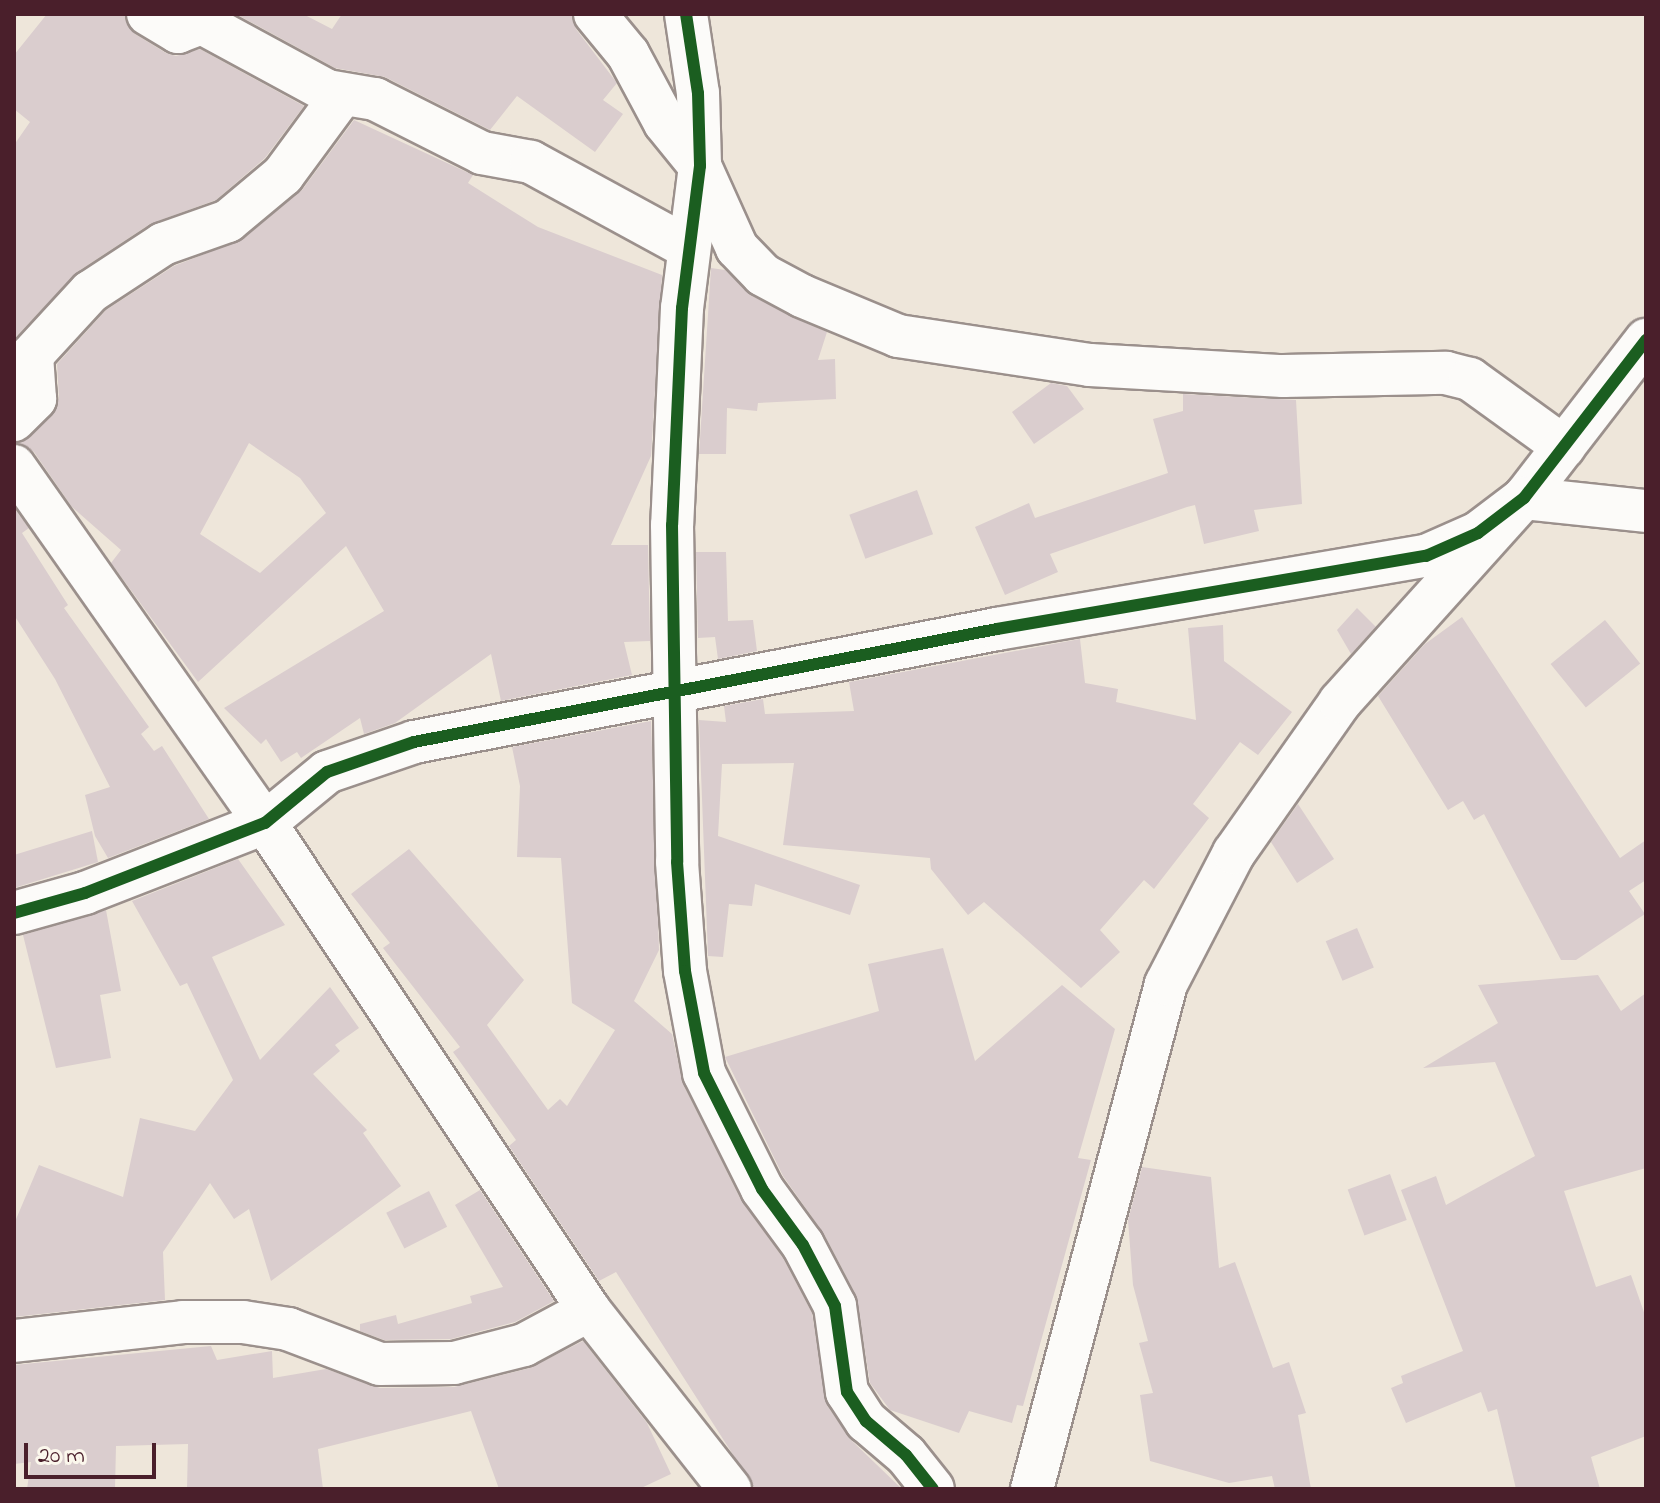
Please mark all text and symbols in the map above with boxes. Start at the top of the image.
scale bar [28,1427,160,1477]
text: 20 m [38,1439,85,1474]

